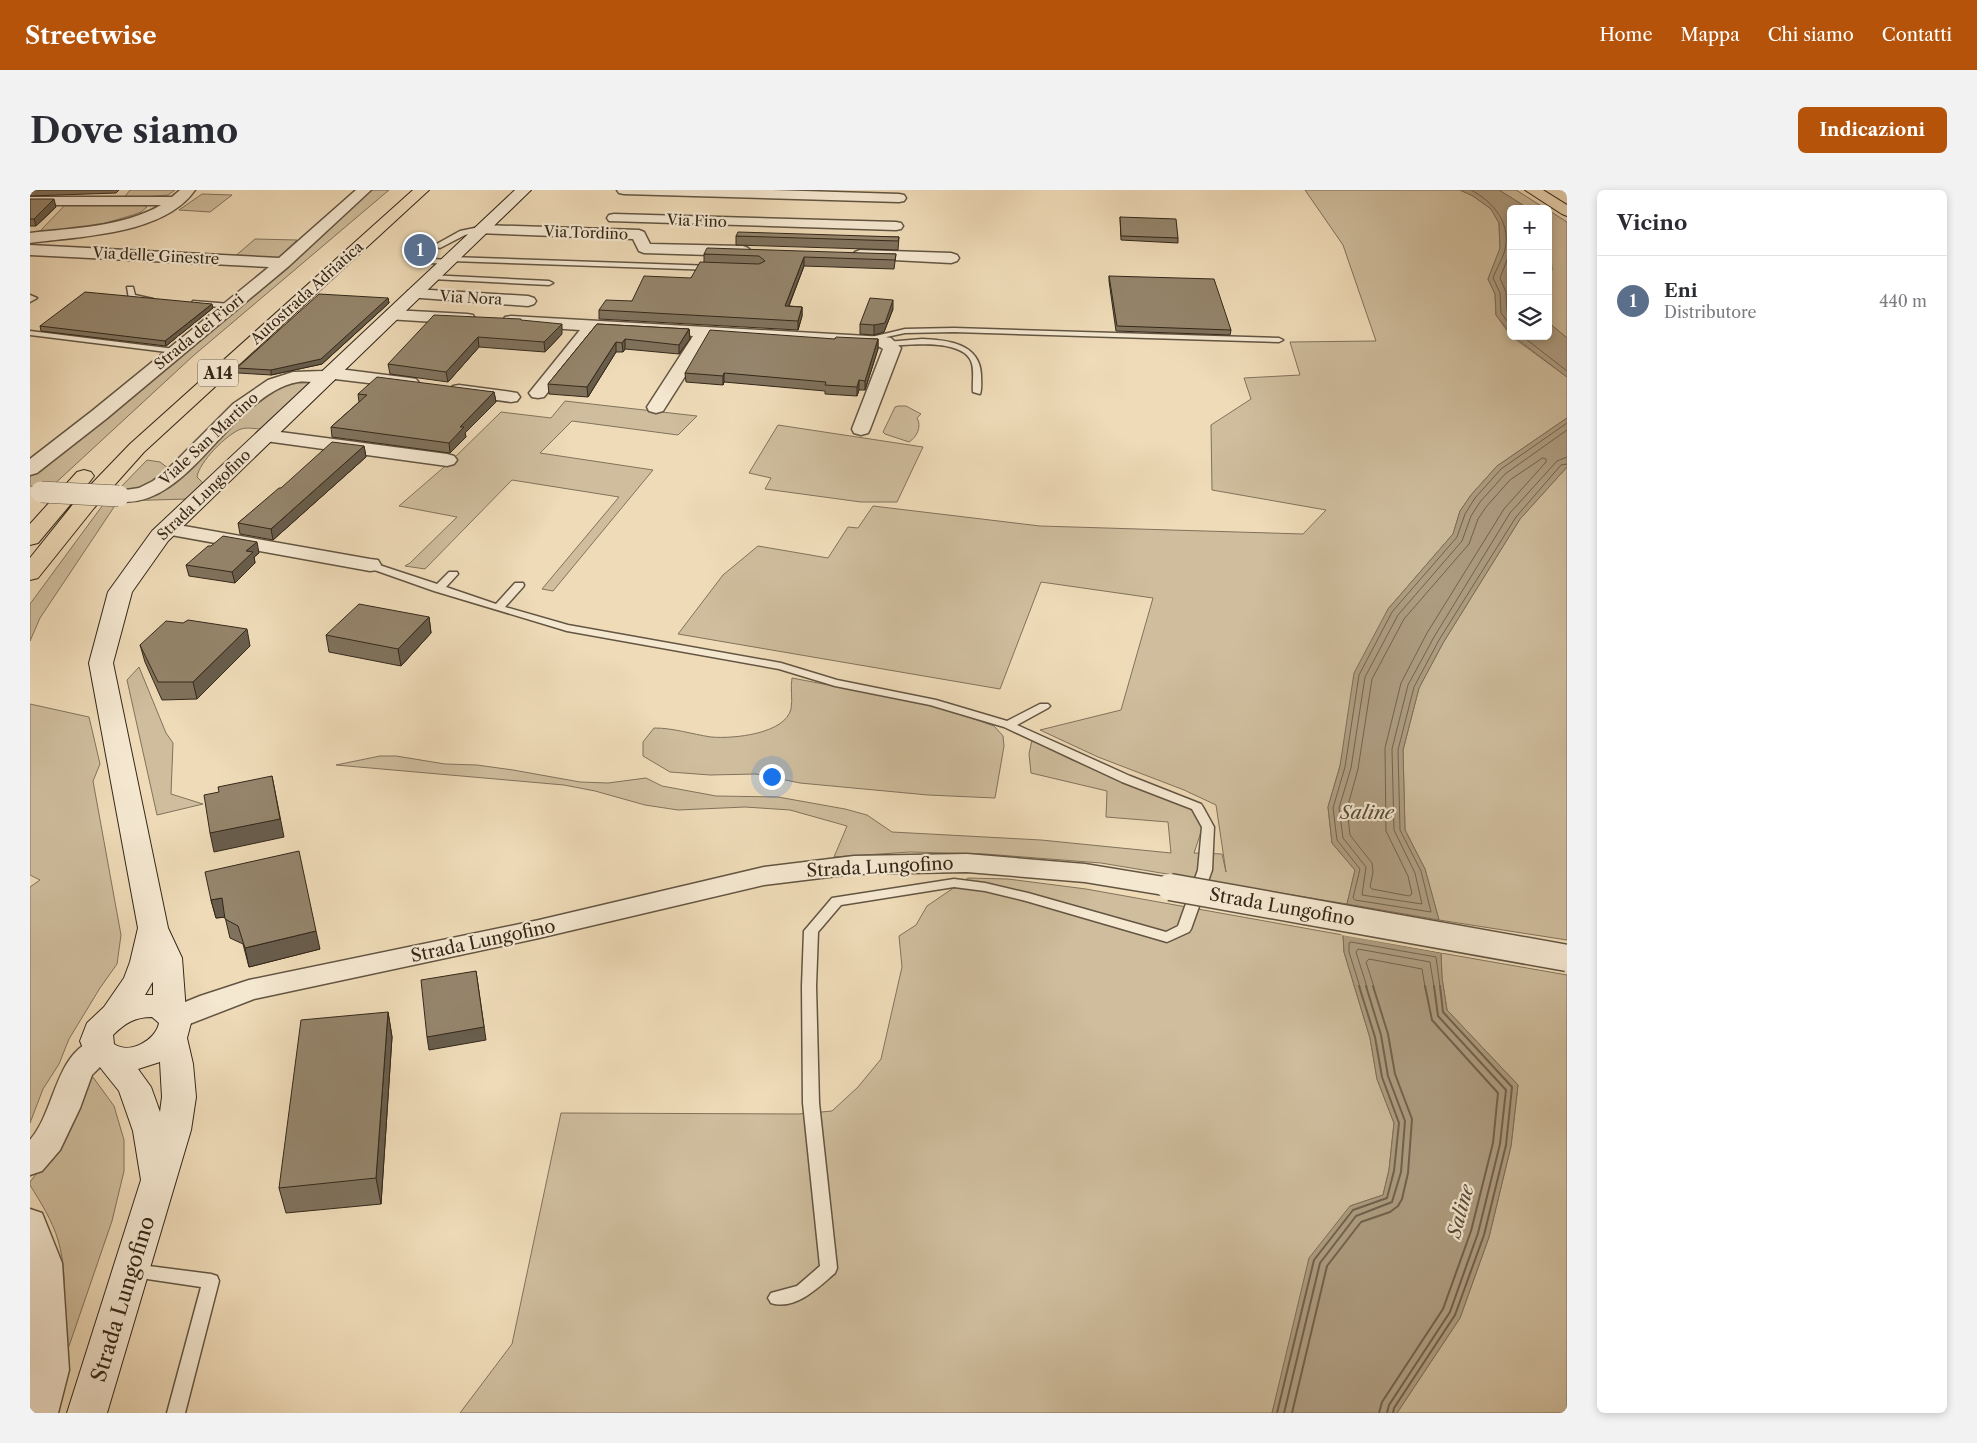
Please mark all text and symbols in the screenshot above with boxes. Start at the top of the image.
text: Streetwise [25,21,157,50]
text: Home [1600,24,1652,46]
text: Mappa [1680,24,1740,46]
text: Chi siamo [1768,24,1854,46]
text: Contatti [1882,24,1952,46]
button: Indicazioni [1798,107,1947,153]
text: Dove siamo [30,109,238,152]
map controls [1507,205,1552,340]
button: + [1507,205,1552,250]
street label: Via Fino [666,210,727,231]
text: Vicino [1617,210,1687,235]
street label: Via Tordino [543,222,628,243]
pin: 1 [404,231,436,269]
street label: Autostrada Adriatica [246,237,367,349]
street label: Via delle Ginestre [91,243,220,268]
button: − [1507,250,1552,295]
text: Eni [1664,279,1698,302]
street label: Via Nora [438,286,503,309]
street label: Strada dei Fiori [150,289,248,374]
text: 1 [1629,291,1637,311]
text: 440 m [1879,291,1927,311]
button: layers [1507,295,1552,340]
text: Distributore [1664,302,1756,322]
road number: A14 [198,360,238,387]
street label: Viale San Martino [155,388,262,490]
street label: Strada Lungofino [153,445,254,544]
your location [759,764,785,790]
water label: Saline [1339,801,1395,824]
street label: Strada Lungofino [806,852,954,882]
street label: Strada Lungofino [1208,883,1356,931]
street label: Strada Lungofino [409,915,557,967]
water label: Saline [1442,1181,1479,1241]
street label: Strada Lungofino [85,1213,160,1385]

